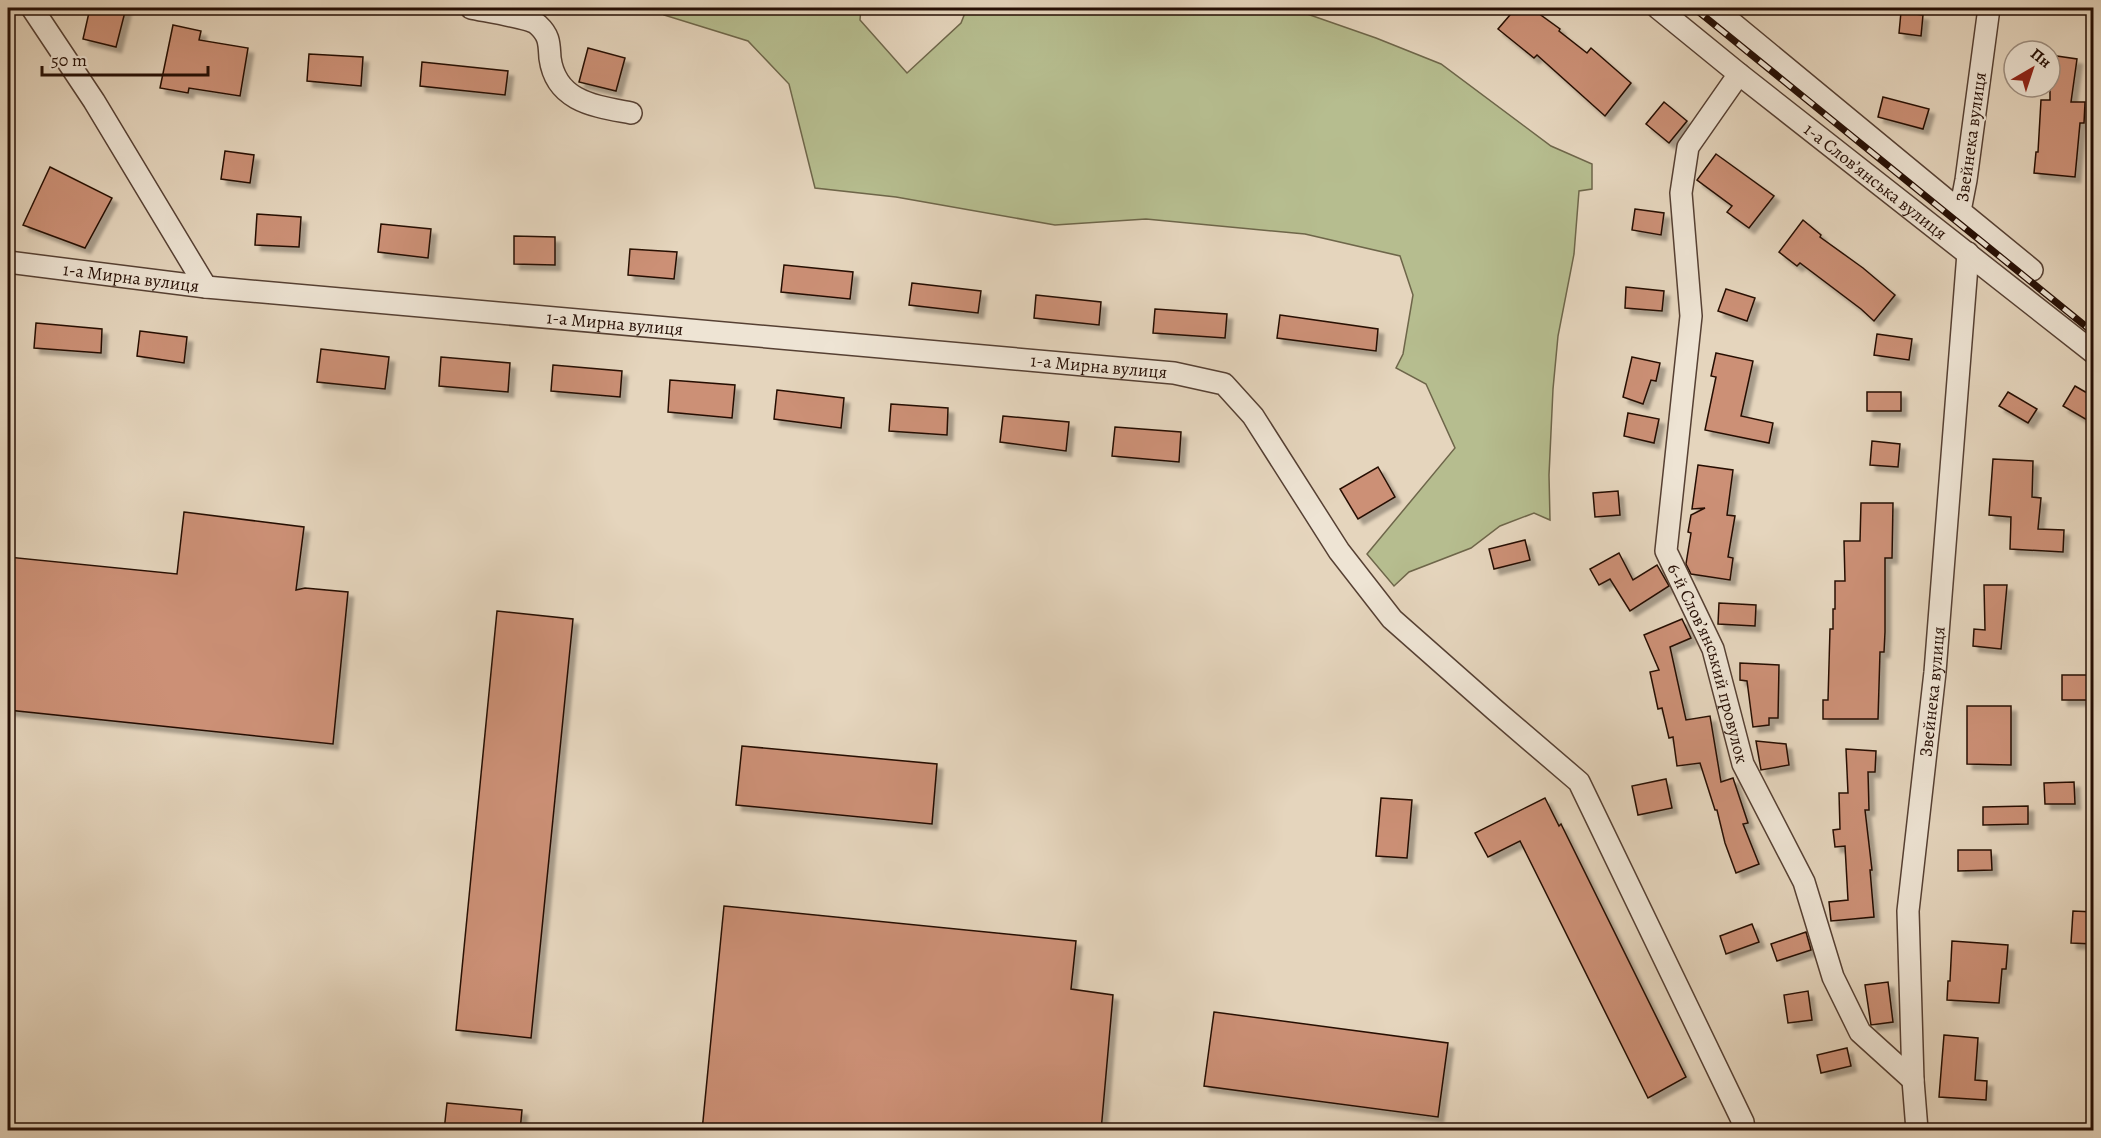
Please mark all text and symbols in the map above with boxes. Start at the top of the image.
scale bar [42,39,208,77]
north arrow [2002,39,2062,99]
text: Пн [2026,43,2056,73]
text: 50 m [51,48,87,72]
street label: Звейнека вулиця [1950,70,1992,204]
street label: 1-а Слов’янська вулиця [1799,117,1952,245]
street label: 1-а Мирна вулиця [61,257,201,298]
street label: 1-а Мирна вулиця [545,305,684,341]
street label: 1-а Мирна вулиця [1029,348,1168,384]
street label: 6-й Слов’янський провулок [1662,559,1754,766]
street label: Звейнека вулиця [1913,625,1951,758]

